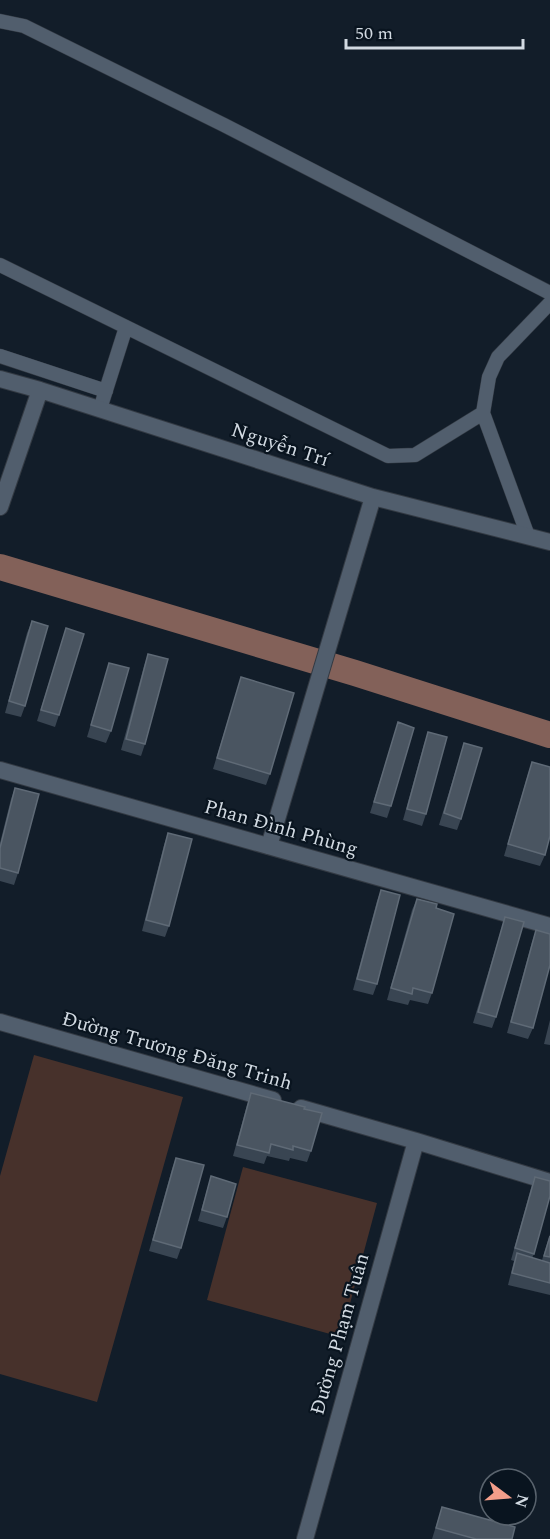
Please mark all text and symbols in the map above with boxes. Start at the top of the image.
scale bar [346,12,523,50]
text: 50 m [355,20,393,47]
street label: Nguyễn Trí [227,415,333,475]
street label: Phan Đình Phùng [201,792,361,864]
street label: Đường Trương Đăng Trinh [58,1004,296,1098]
street label: Đường Phạm Tuân [303,1250,377,1418]
north arrow [478,1467,538,1527]
text: N [508,1491,535,1510]

